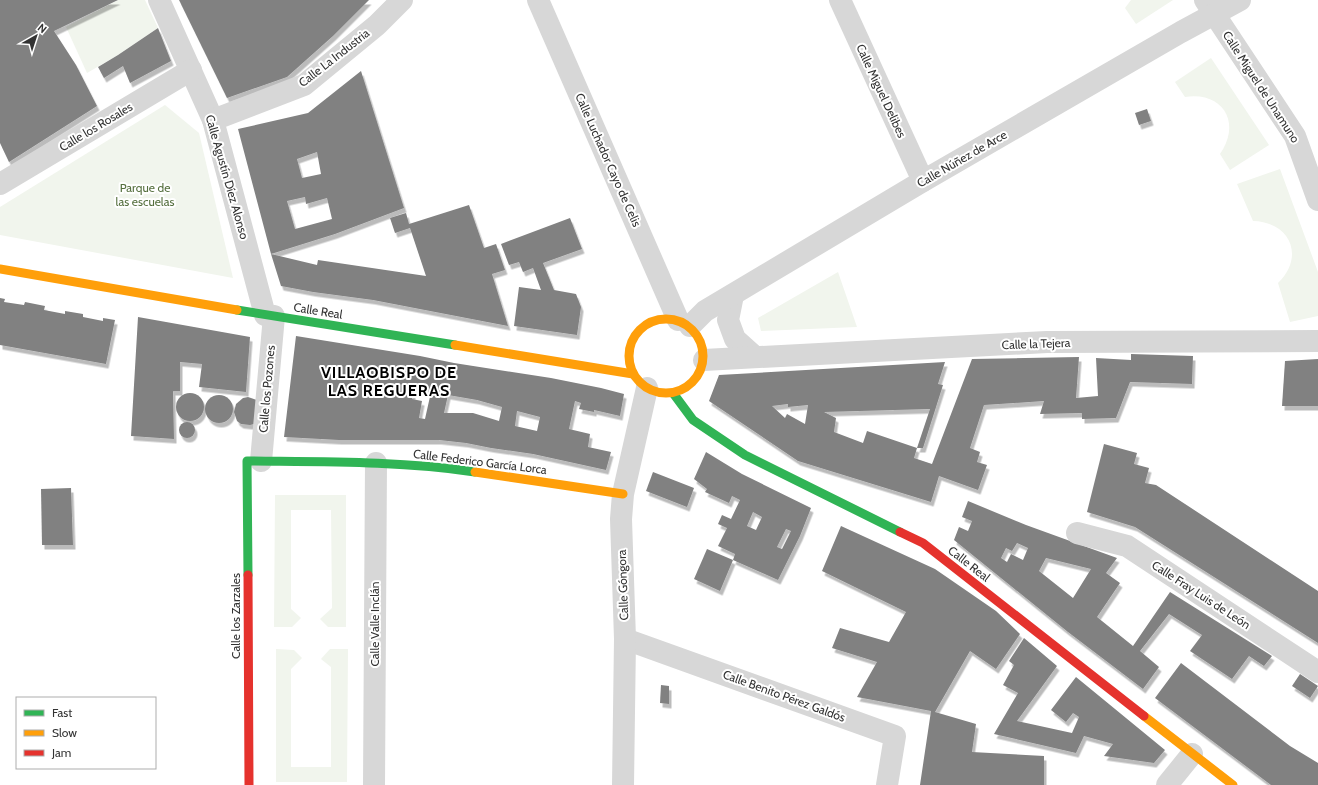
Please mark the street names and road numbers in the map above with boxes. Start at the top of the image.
street label: Calle La Industria [295,25,372,90]
street label: Calle Miguel de Unamuno [1220,28,1303,146]
street label: Calle Miguel Delibes [853,42,910,140]
street label: Calle Luchador Cayo de Celis [572,91,645,229]
street label: Calle los Rosales [56,99,135,154]
street label: Calle Agustín Díez Alonso [203,113,253,241]
street label: Calle Núñez de Arce [914,127,1009,190]
street label: Calle Real [293,299,344,322]
street label: Calle la Tejera [1001,335,1071,352]
street label: Calle los Pozones [255,345,278,433]
street label: Calle Federico García Lorca [412,446,548,477]
street label: Calle Real [945,543,993,585]
street label: Calle Góngora [614,549,631,621]
street label: Calle Fray Luis de León [1149,557,1254,632]
street label: Calle los Zarzales [228,573,243,659]
street label: Calle Valle Inclán [367,581,382,667]
street label: Calle Benito Pérez Galdós [721,666,848,725]

